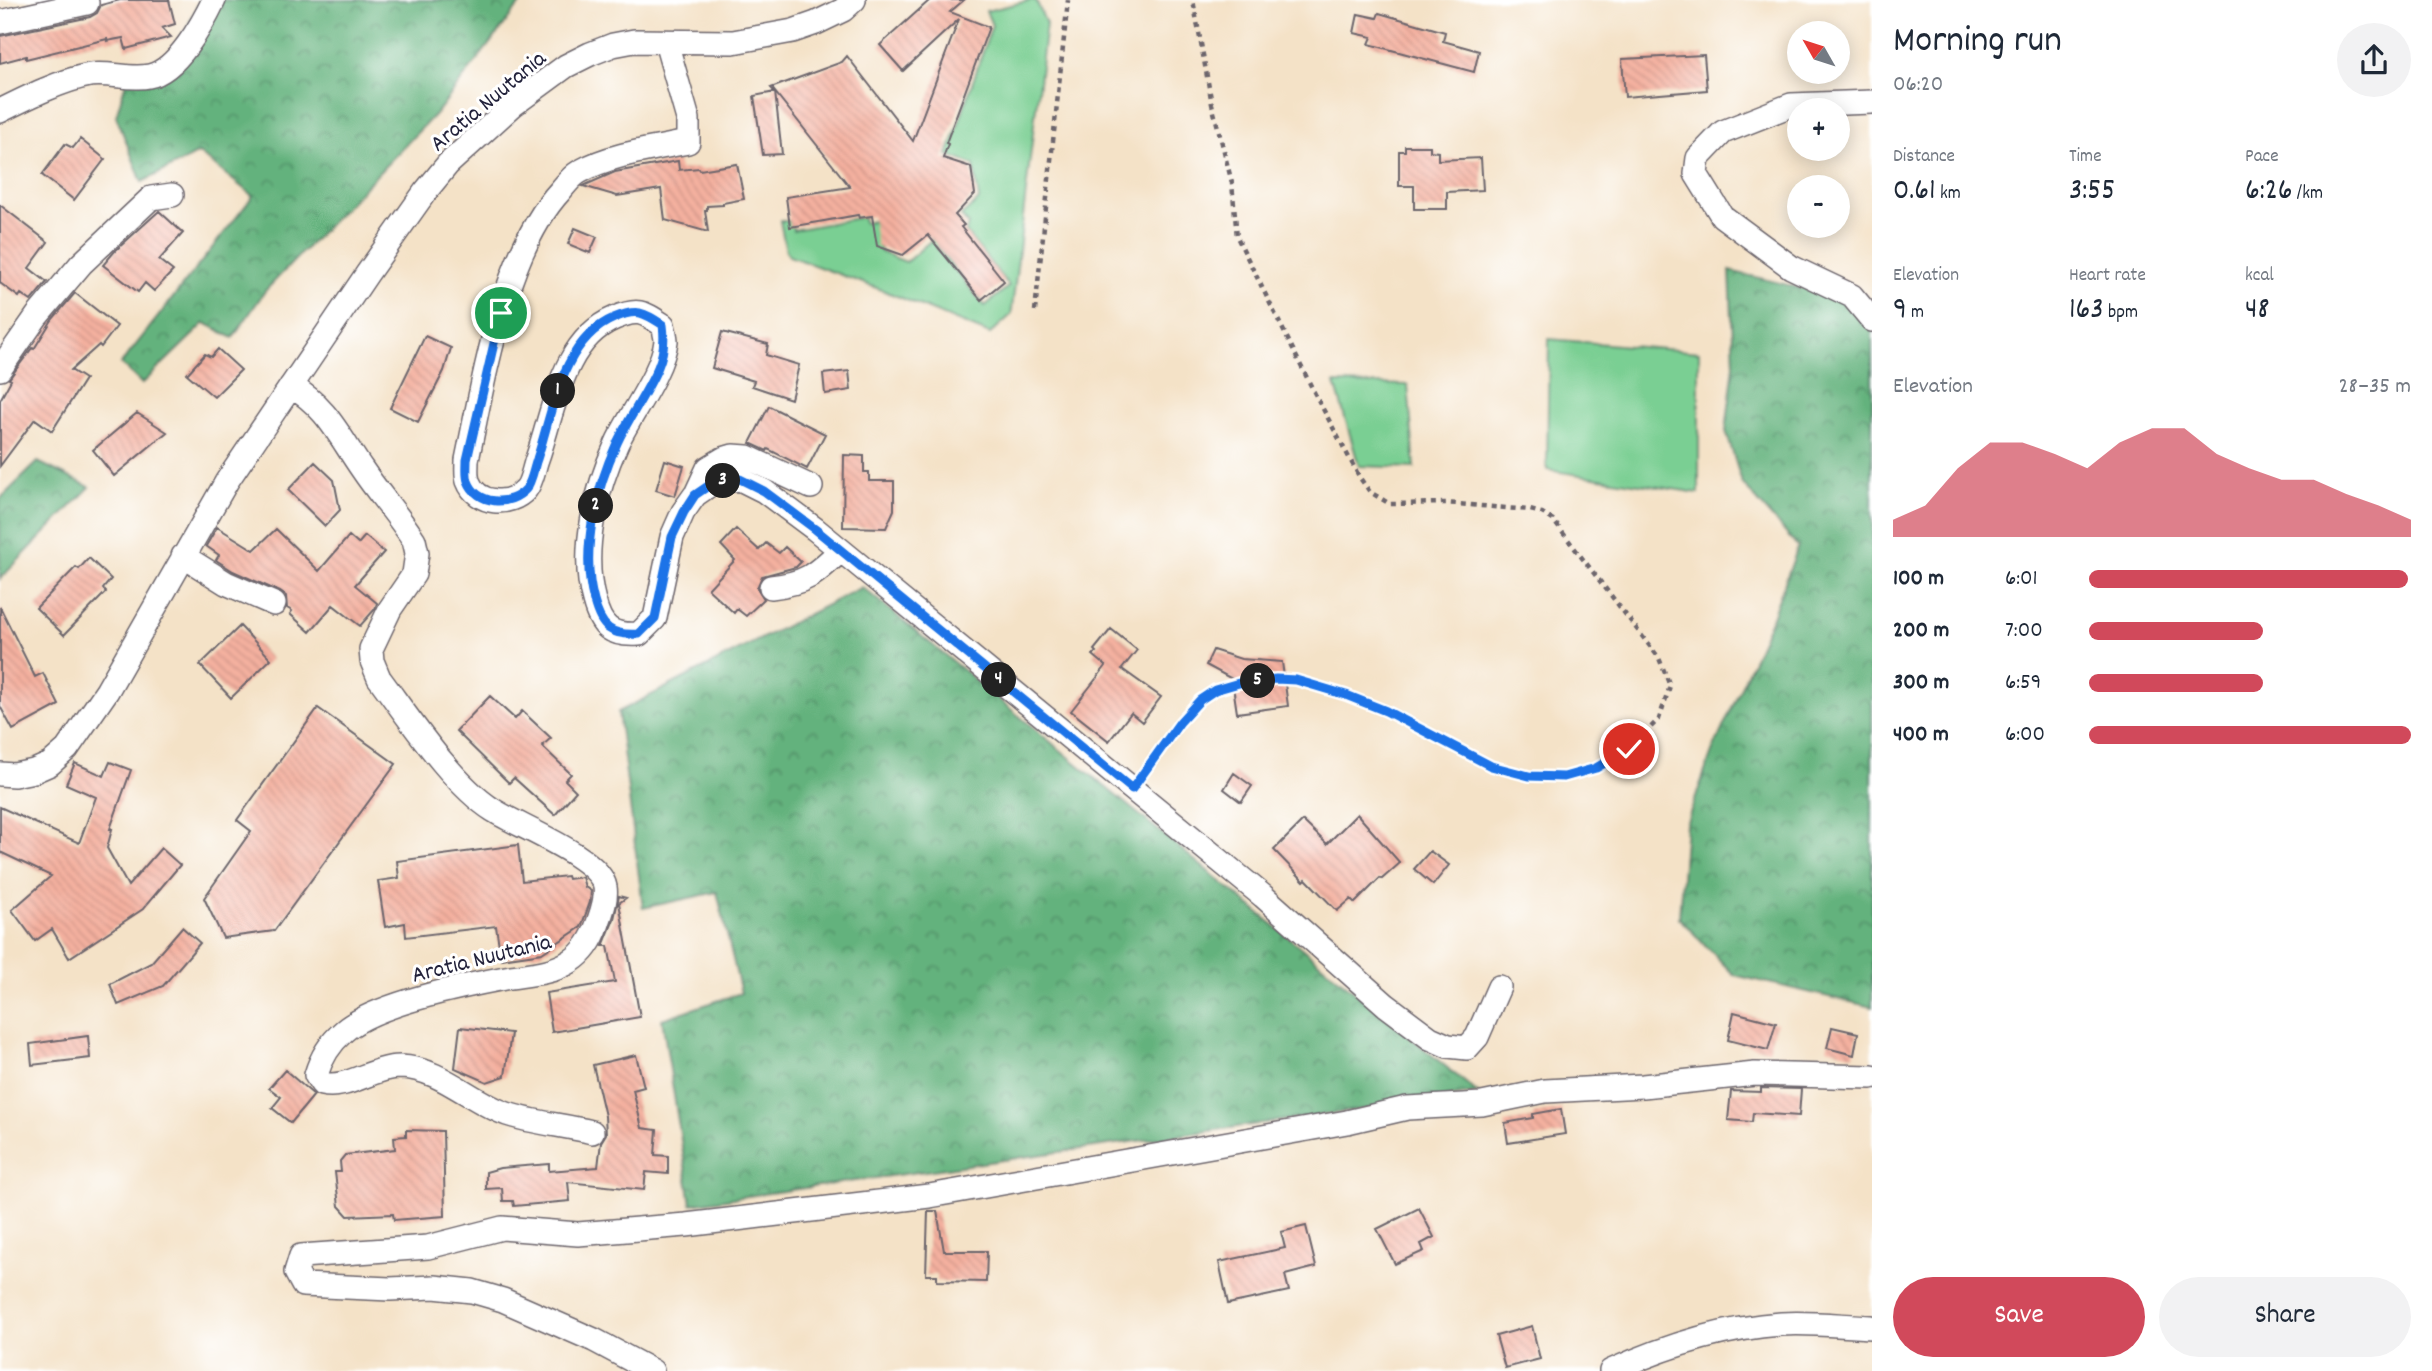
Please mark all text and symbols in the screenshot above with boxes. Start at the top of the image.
text: Morning run [1893,15,2062,70]
north arrow [1787,21,1850,84]
map controls [1787,21,1850,238]
button: share [2337,23,2411,97]
street label: Aratia Nuutania [423,43,555,161]
text: 06:20 [1893,69,1943,102]
button: + [1787,98,1850,161]
text: Distance [1893,144,1955,171]
text: Time [2069,144,2102,171]
text: Pace [2245,144,2279,171]
text: 0.61 [1893,171,1936,214]
text: 3:55 [2069,171,2115,214]
text: 6:26 [2245,171,2293,214]
button: − [1787,175,1850,238]
text: km [1936,181,1961,208]
text: /km [2293,181,2323,208]
text: Elevation [1893,263,1959,290]
text: Heart rate [2069,263,2146,290]
text: kcal [2245,263,2274,290]
pin [471,283,531,343]
text: 9 [1893,290,1907,333]
text: 163 [2069,290,2104,333]
text: 48 [2245,290,2269,333]
icon: arrive [482,294,520,332]
text: m [1907,300,1924,327]
text: bpm [2104,300,2138,327]
text: Elevation [1893,371,1973,404]
text: 28–35 m [2338,371,2411,404]
pin: 1 [540,374,576,408]
text: 1 [555,377,560,404]
pin: 3 [706,463,740,498]
text: 3 [718,467,727,494]
pin: 2 [578,489,614,524]
text: 2 [591,492,600,519]
text: 100 m [1893,563,1944,596]
text: 6:01 [2005,563,2038,596]
text: 200 m [1893,615,1949,648]
text: 7:00 [2005,615,2043,648]
pin: 4 [982,662,1016,698]
pin: 5 [1240,664,1276,698]
text: 4 [995,666,1002,693]
text: 5 [1253,667,1262,694]
text: 300 m [1893,667,1949,700]
text: 6:59 [2005,667,2041,700]
pin [1599,719,1659,779]
text: 400 m [1893,719,1949,752]
text: 6:00 [2005,719,2045,752]
icon: check [1610,730,1648,768]
street label: Aratia Nuutania [408,926,556,994]
button: Save [1893,1277,2145,1357]
button: Share [2159,1277,2411,1357]

